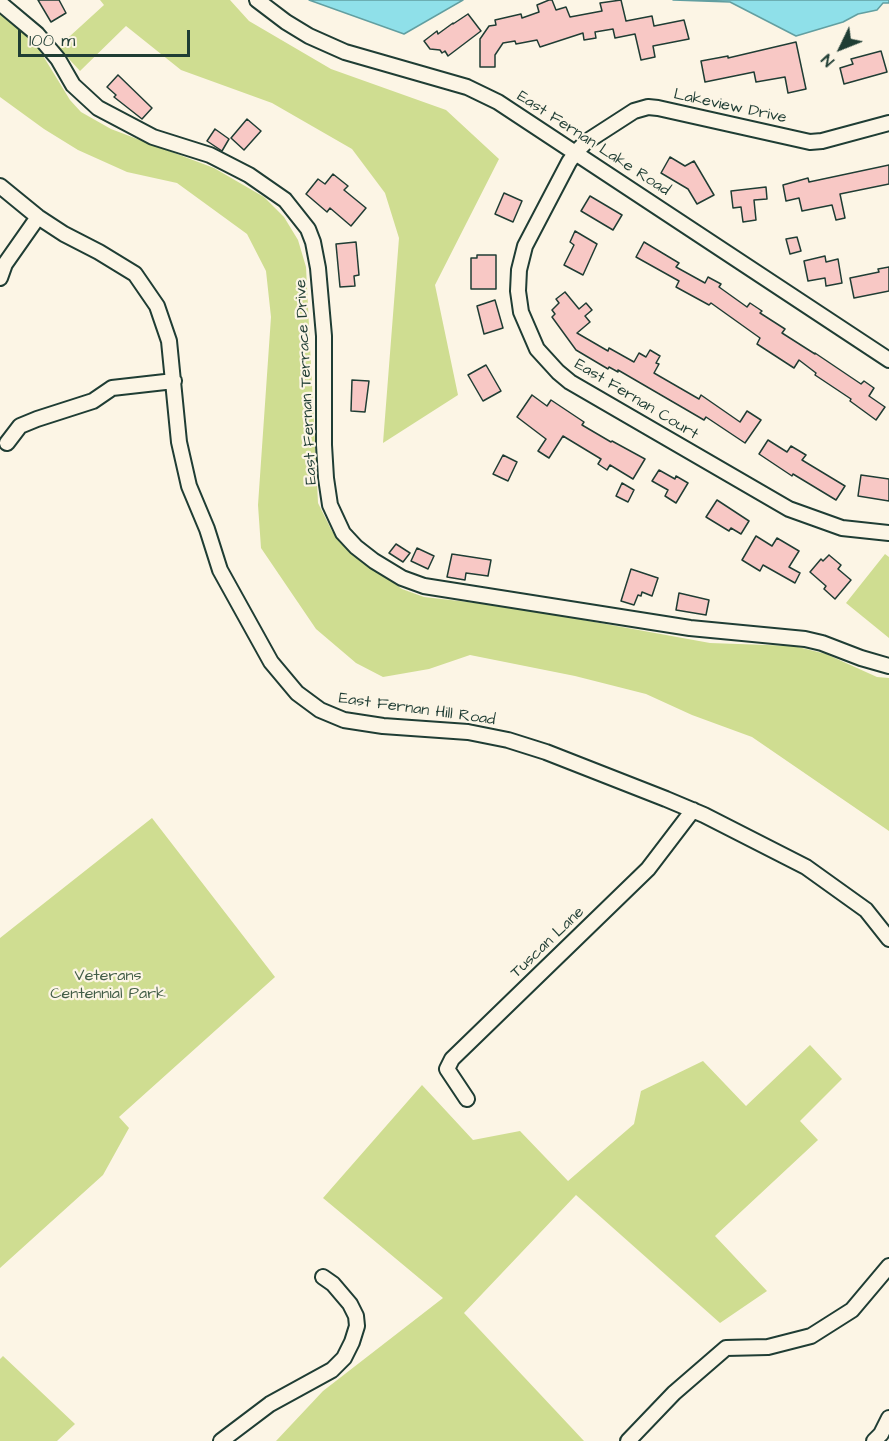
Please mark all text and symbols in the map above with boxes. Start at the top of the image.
scale bar [21,18,194,56]
north arrow [811,18,871,78]
text: 100 m [29,28,75,53]
text: N [816,49,839,71]
street label: Lakeview Drive [672,86,788,128]
street label: East Fernan Lake Road [513,87,673,201]
street label: East Fernan Terrace Drive [292,279,322,485]
street label: East Fernan Court [570,355,702,445]
street label: East Fernan Hill Road [337,690,497,730]
street label: Tuscan Lane [507,903,589,983]
park label: Veterans Centennial Park [50,967,166,1005]

